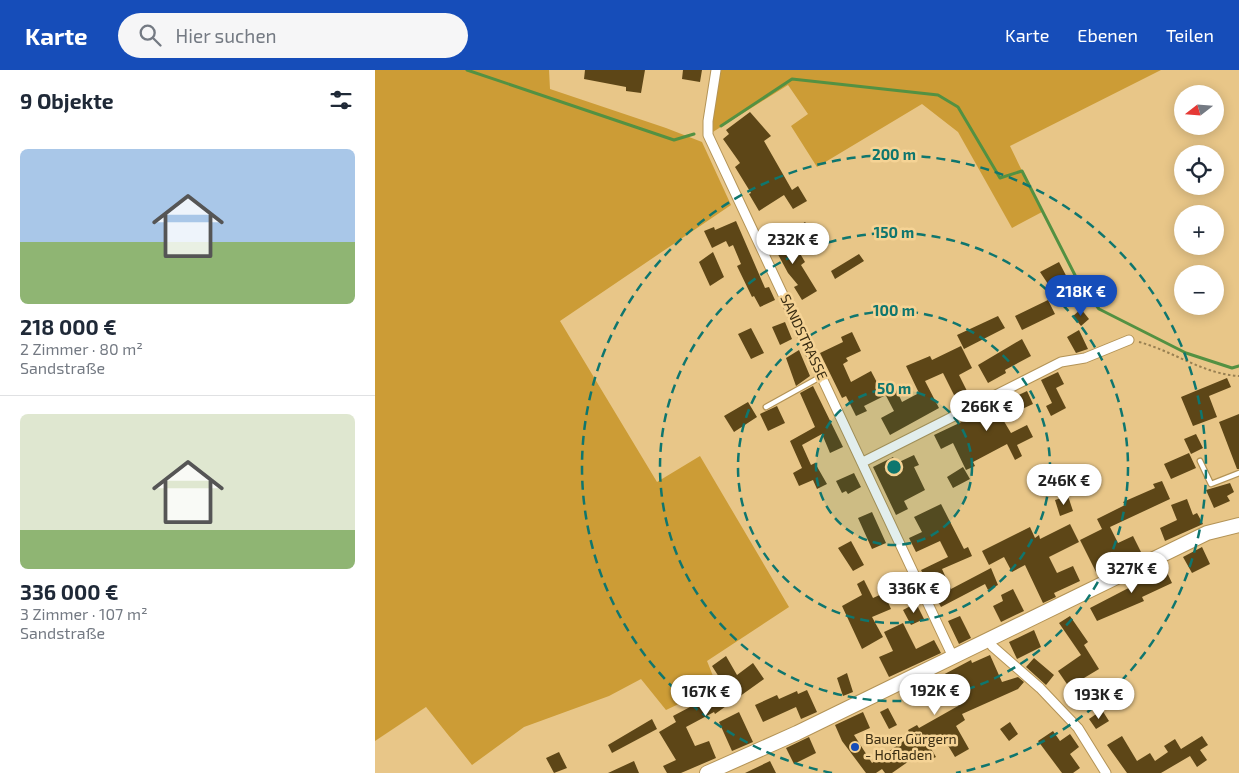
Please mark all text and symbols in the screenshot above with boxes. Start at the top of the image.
search box [118,13,468,58]
text: Karte [25,21,88,50]
icon: search [136,21,164,49]
text: Hier suchen [176,24,277,47]
text: Karte [1005,24,1049,46]
text: Ebenen [1077,24,1138,46]
text: Teilen [1166,24,1214,46]
north arrow [1174,85,1224,135]
map controls [1174,85,1224,315]
icon: filters [327,86,355,114]
text: 9 Objekte [20,88,114,113]
text: 200 m [872,145,916,163]
button: locate [1174,145,1224,195]
icon: home [143,181,233,271]
button: + [1174,205,1224,255]
pin: 232K € [752,222,834,265]
text: 150 m [874,223,914,241]
text: 232K € [767,229,819,248]
button: − [1174,265,1224,315]
pin: 218K € [1040,274,1122,317]
text: 218K € [1056,281,1106,300]
street label: SANDSTRASSE [777,291,832,382]
text: 100 m [873,301,915,319]
text: 218 000 € [20,314,117,339]
text: 2 Zimmer · 80 m² [20,339,143,358]
text: Sandstraße [20,358,105,377]
text: 50 m [877,379,911,397]
pin: 266K € [946,390,1028,432]
text: 266K € [961,396,1013,415]
icon: home [143,447,233,537]
centre of rings [885,458,903,476]
pin: 246K € [1023,464,1105,506]
text: 246K € [1038,470,1090,489]
pin: 327K € [1091,552,1173,594]
text: 327K € [1107,558,1157,577]
pin: 336K € [873,572,955,614]
text: 336K € [888,578,940,597]
text: 336 000 € [20,579,119,604]
text: 3 Zimmer · 107 m² [20,604,148,623]
text: Sandstraße [20,623,105,642]
pin: 167K € [665,674,747,717]
pin: 192K € [894,674,976,716]
pin: 193K € [1058,678,1140,720]
text: 192K € [910,680,960,699]
text: 167K € [682,681,730,700]
text: 193K € [1074,684,1124,703]
place label: Bauer Gürgern - Hofladen [865,730,957,763]
marker: Bauer Gürgern - Hofladen [849,741,861,753]

